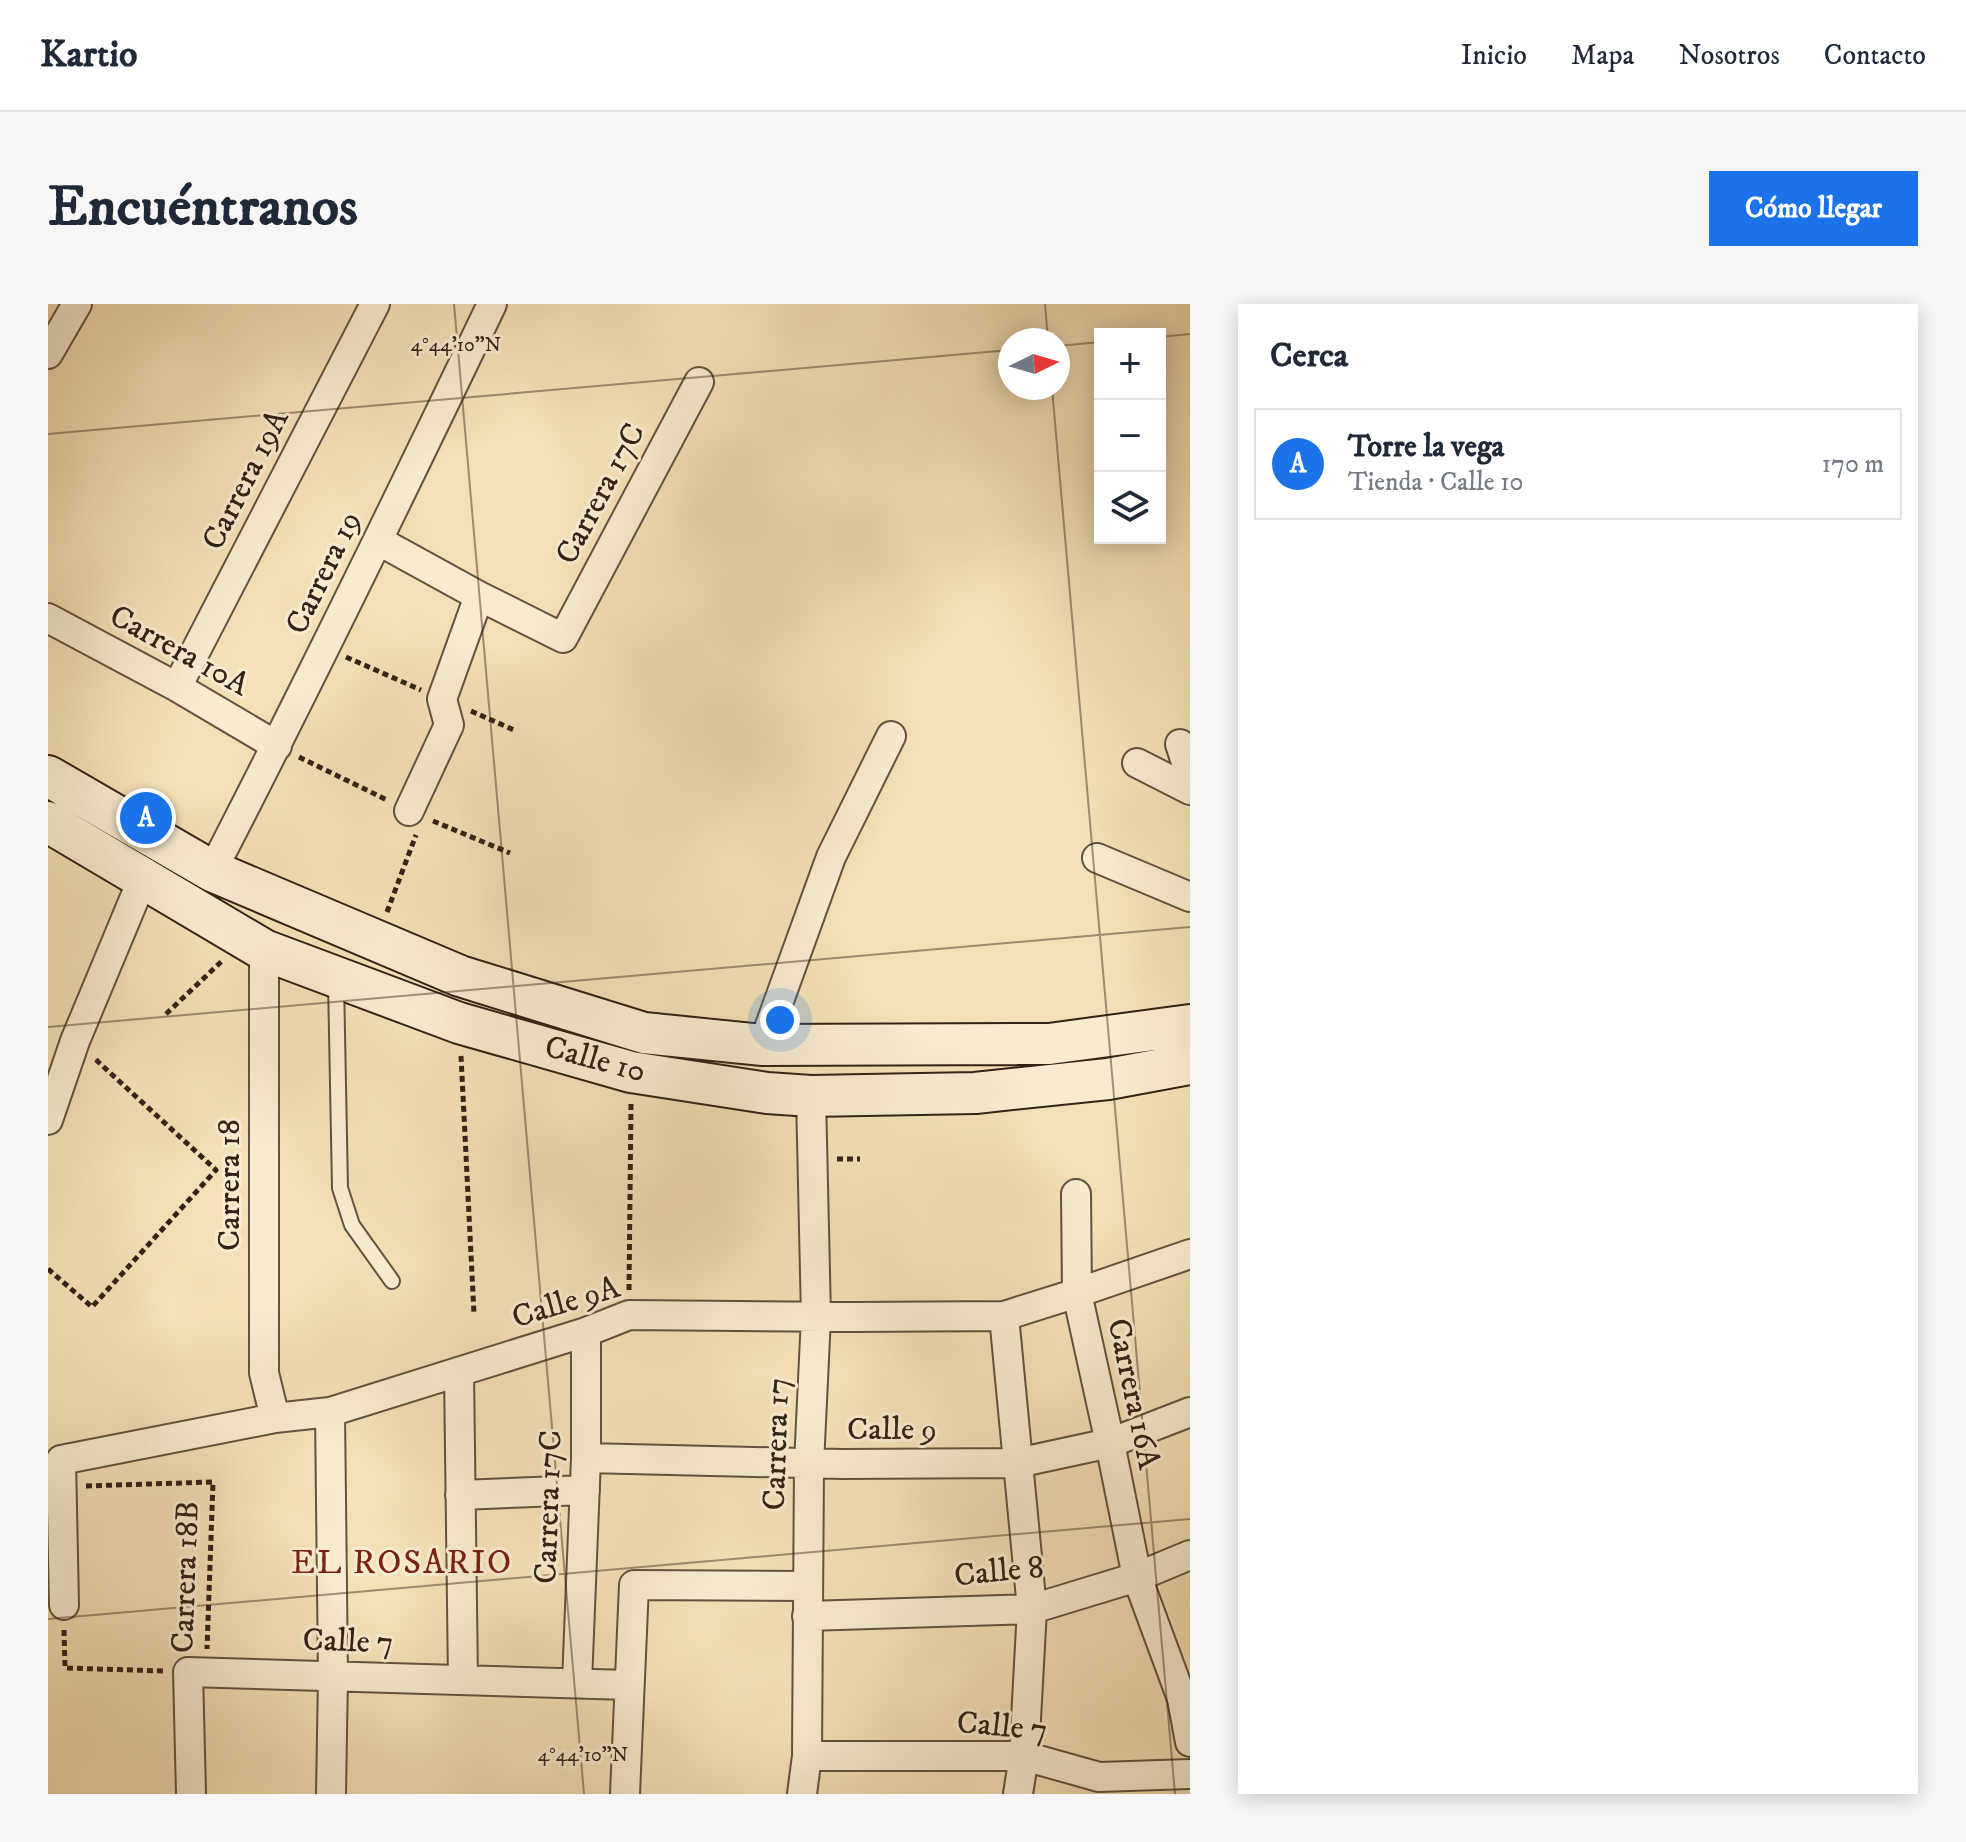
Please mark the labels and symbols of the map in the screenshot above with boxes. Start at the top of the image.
north arrow [998,328,1070,400]
text: 4°44'10"N [411,333,501,358]
street label: Carrera 19A [194,403,299,557]
street label: Carrera 17C [547,417,655,571]
street label: Carrera 19 [277,505,371,641]
street label: Carrera 10A [102,596,256,706]
pin: A [120,788,172,848]
your location [760,1000,800,1040]
street label: Calle 10 [540,1027,650,1093]
street label: Carrera 18 [210,1119,250,1251]
street label: Calle 9A [507,1268,625,1338]
street label: Carrera 16A [1098,1315,1169,1474]
street label: Carrera 17 [755,1377,799,1511]
street label: Calle 9 [847,1410,937,1450]
street label: Carrera 17C [526,1429,572,1585]
street label: Carrera 18B [163,1500,209,1654]
district label: EL ROSARIO [291,1542,513,1584]
street label: Calle 8 [952,1547,1046,1597]
street label: Calle 7 [302,1620,394,1664]
street label: Calle 7 [955,1703,1049,1751]
text: 4°44'10"N [538,1743,628,1768]

